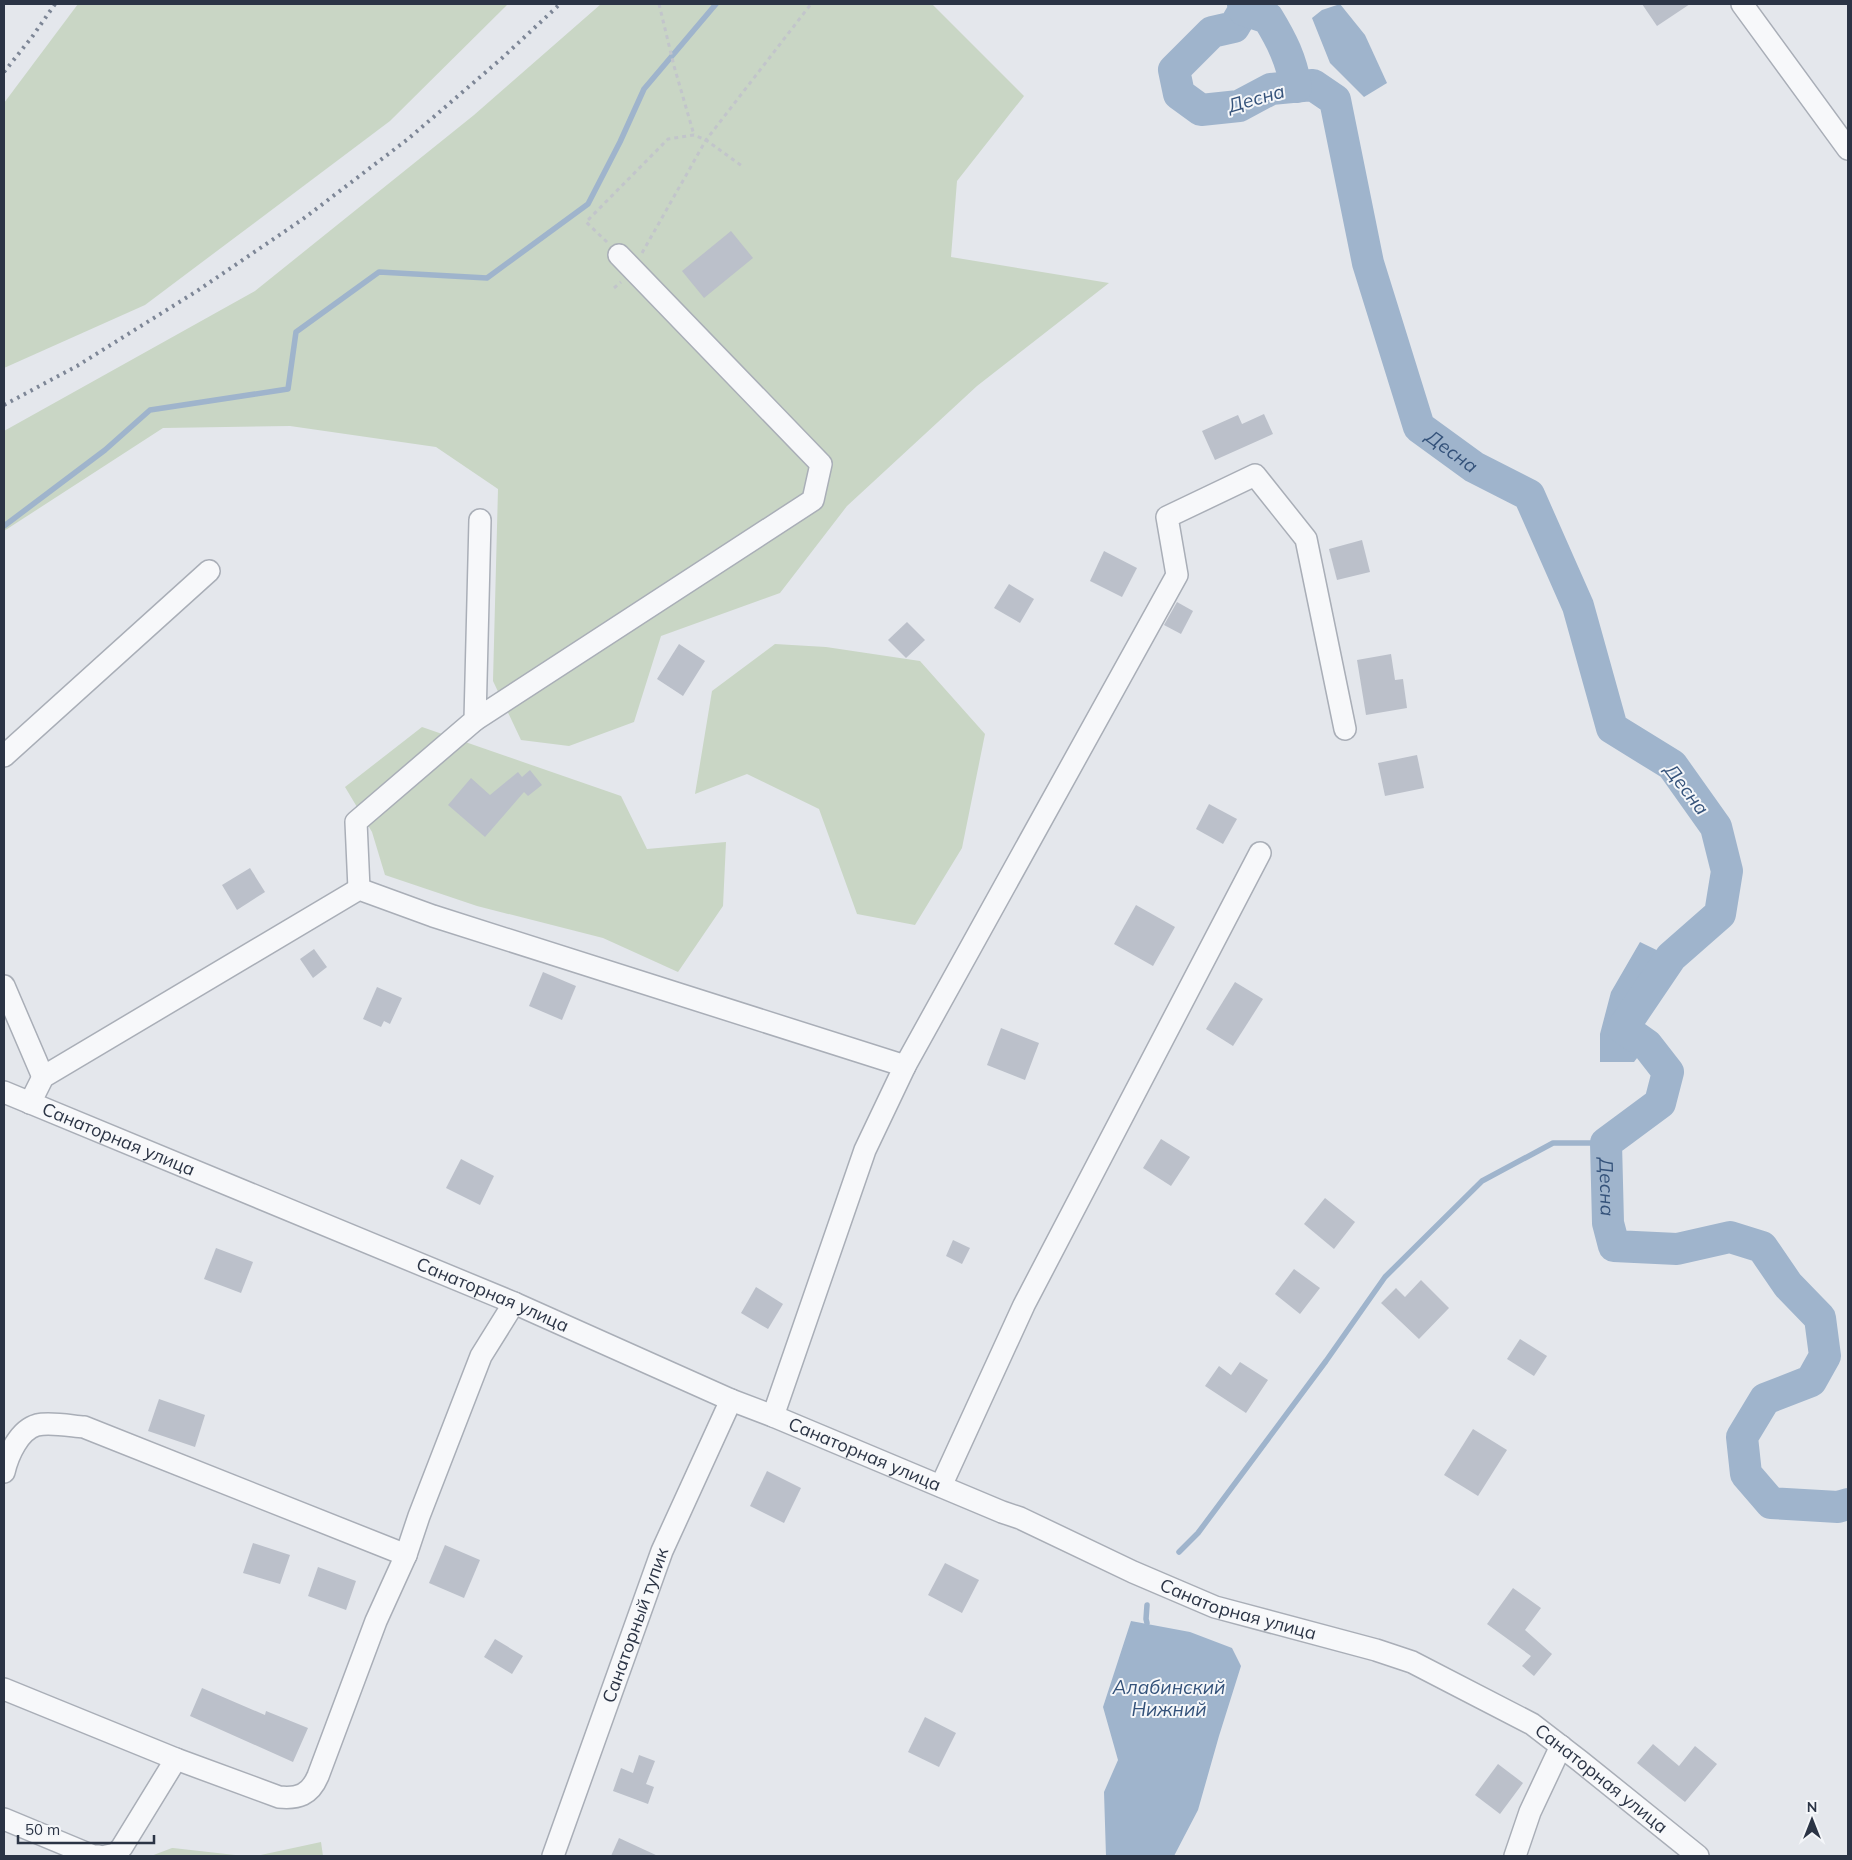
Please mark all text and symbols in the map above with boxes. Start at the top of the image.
water label: Десна [1224,78,1287,118]
water label: Десна [1421,424,1483,478]
water label: Десна [1659,758,1714,819]
street label: Санаторная улица [39,1097,199,1181]
water label: Десна [1594,1157,1620,1216]
street label: Санаторная улица [413,1252,573,1337]
street label: Санаторная улица [785,1412,945,1496]
street label: Санаторный тупик [597,1544,673,1706]
street label: Санаторная улица [1157,1573,1319,1645]
water label: Алабинский Нижний [1112,1675,1225,1721]
street label: Санаторная улица [1530,1718,1673,1838]
north arrow [1787,1795,1837,1845]
text: N [1807,1798,1817,1816]
scale bar [18,1812,154,1844]
text: 50 m [25,1820,60,1839]

